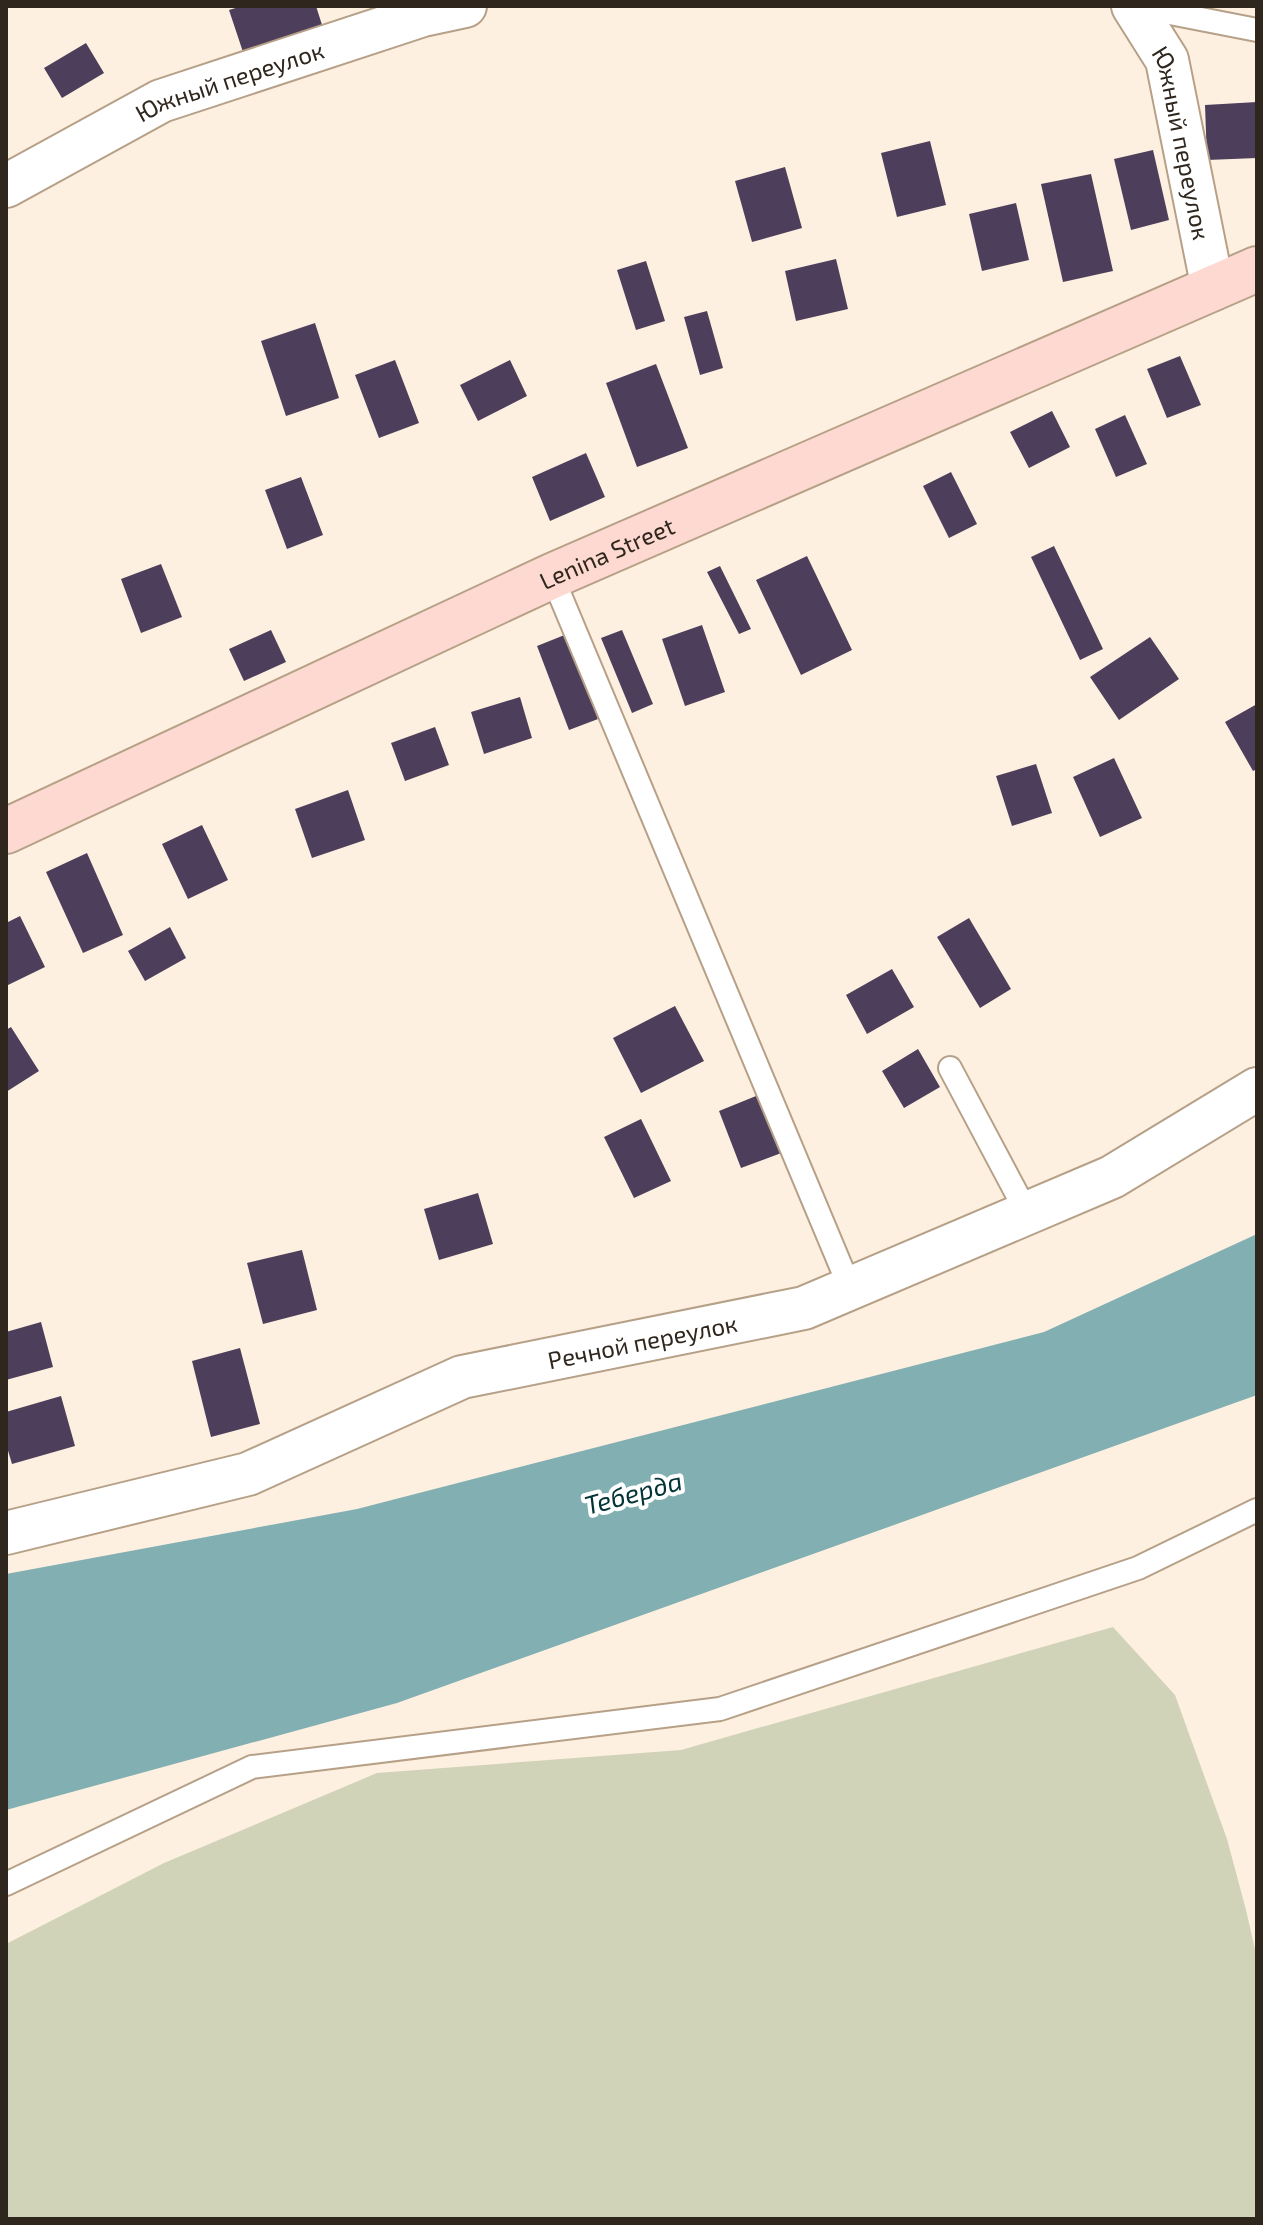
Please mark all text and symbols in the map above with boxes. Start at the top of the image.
street label: Южный переулок [130,34,327,127]
street label: Южный переулок [1147,40,1217,242]
street label: Lenina Street [534,510,678,595]
street label: Речной переулок [545,1307,740,1374]
water label: Теберда [581,1464,685,1520]

